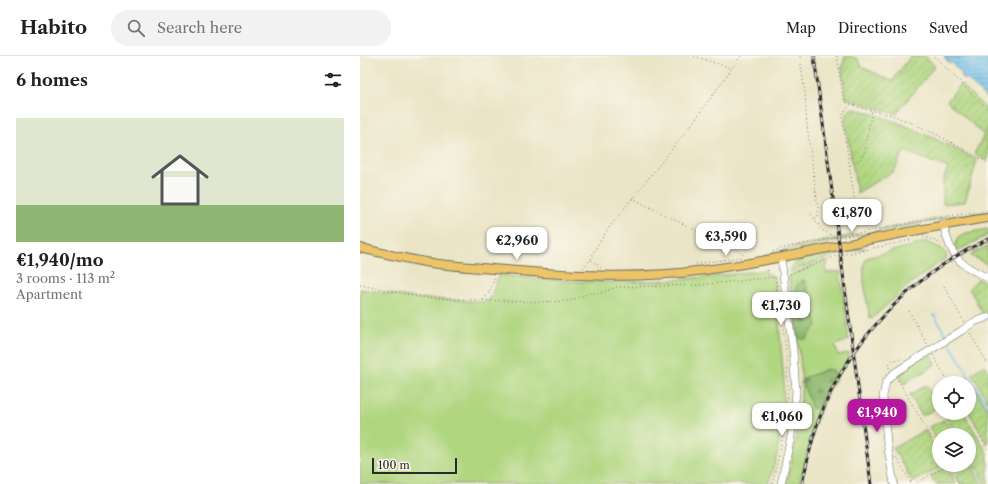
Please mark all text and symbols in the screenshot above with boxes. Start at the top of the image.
search box [111,10,391,46]
text: Habito [20,16,87,39]
icon: search [125,17,147,39]
text: Search here [157,18,242,37]
text: Map [786,19,816,37]
text: Directions [838,19,907,37]
text: Saved [929,19,968,37]
icon: filters [322,69,344,91]
text: 6 homes [16,70,88,90]
icon: home [144,144,216,216]
pin: €1,870 [819,199,885,233]
text: €1,870 [832,204,872,220]
pin: €3,590 [693,223,759,257]
pin: €2,960 [484,227,550,261]
text: €3,590 [705,228,747,244]
text: €2,960 [495,232,539,248]
text: €1,940/mo [16,250,104,270]
text: 3 rooms · 113 m² [16,270,115,286]
text: Apartment [16,286,83,302]
pin: €1,730 [748,292,814,326]
text: €1,730 [761,297,801,313]
map controls [932,376,976,472]
button: locate [932,376,976,420]
pin: €1,940 [844,399,910,433]
pin: €1,060 [749,403,815,437]
text: €1,940 [856,404,898,420]
text: €1,060 [761,408,803,424]
button: layers [932,428,976,472]
scale bar [372,456,457,475]
text: 100 m [378,458,410,472]

